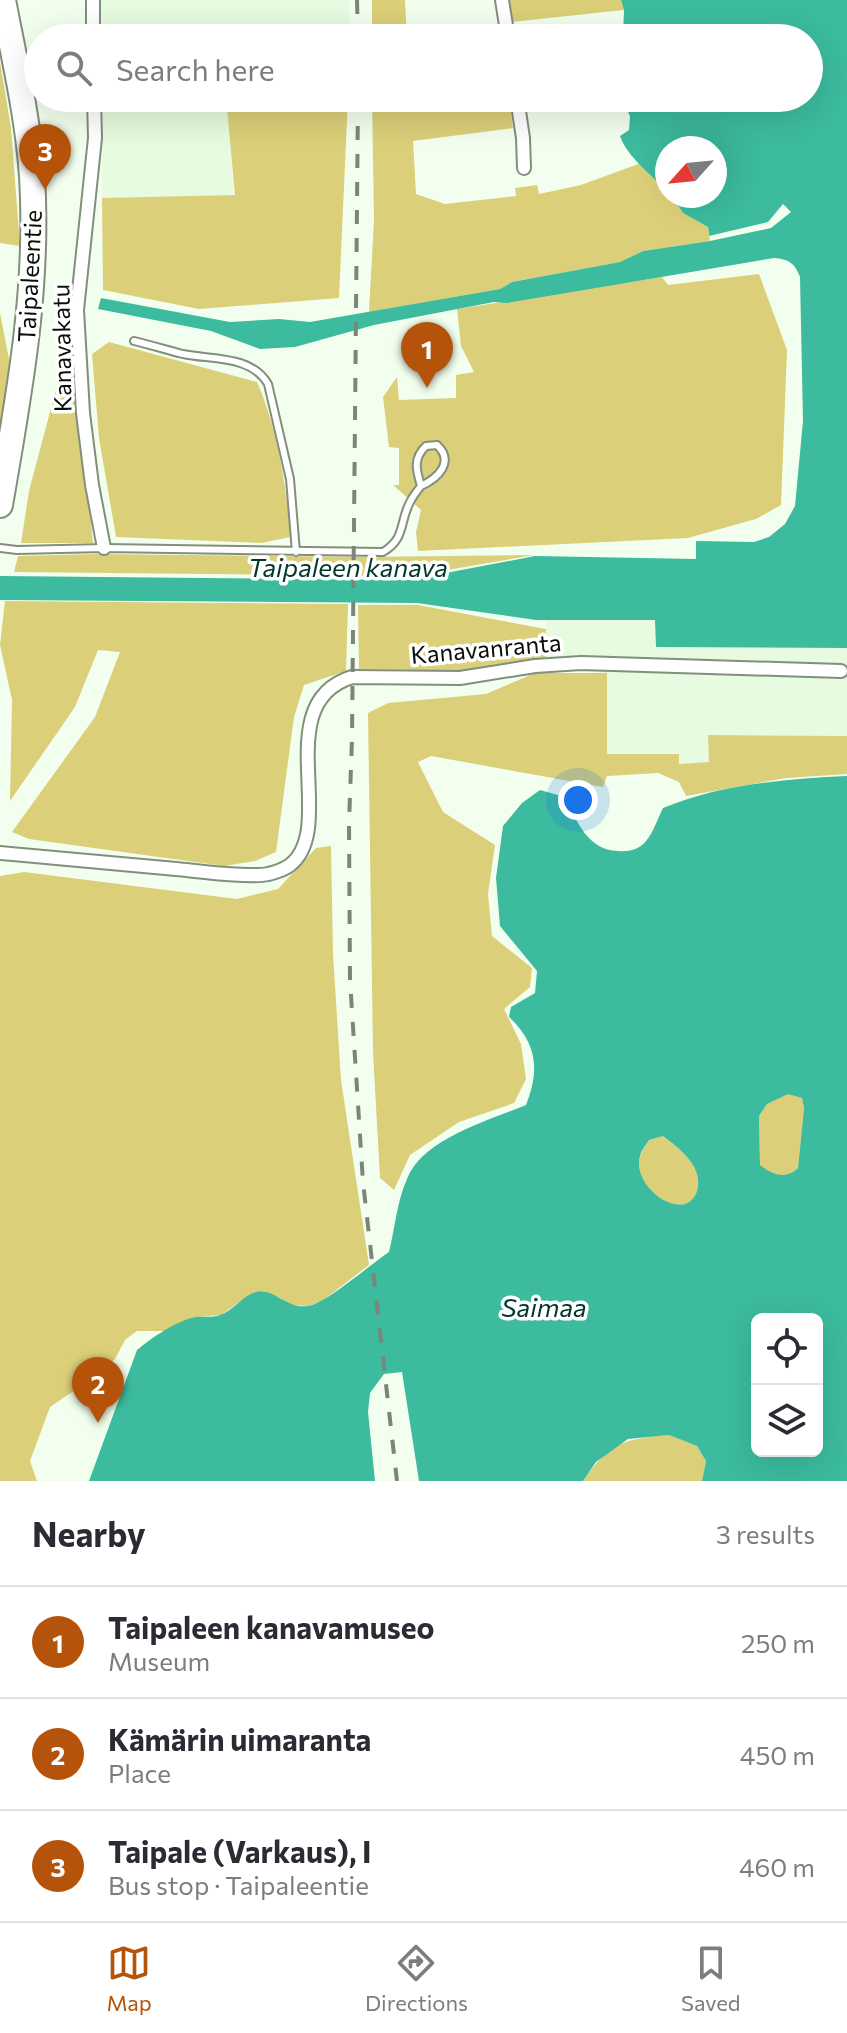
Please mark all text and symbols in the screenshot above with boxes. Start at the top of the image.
search box [24,24,823,112]
icon: search [52,46,96,90]
text: Search here [116,50,275,87]
pin: 3 [19,124,71,190]
north arrow [655,136,727,208]
street label: Taipaleentie [11,209,47,343]
street label: Kanavakatu [45,284,77,412]
pin: 1 [401,322,453,388]
water label: Taipaleen kanava [248,551,448,582]
street label: Kanavanranta [409,627,563,669]
your location [558,780,598,820]
water label: Saimaa [501,1291,587,1322]
map controls [751,1313,823,1457]
button: locate [751,1313,823,1385]
pin: 2 [72,1357,124,1423]
button: layers [751,1385,823,1457]
text: Nearby [32,1512,146,1554]
text: 3 results [716,1518,815,1549]
text: Taipaleen kanavamuseo [108,1608,434,1645]
text: 1 [52,1627,64,1658]
text: 250 m [741,1627,815,1658]
text: Museum [108,1645,210,1676]
text: Kämärin uimaranta [108,1720,371,1757]
text: 2 [51,1739,65,1770]
text: 450 m [740,1739,815,1770]
text: Place [108,1757,171,1788]
text: Taipale (Varkaus), I [108,1832,372,1869]
text: 3 [50,1851,66,1882]
text: 460 m [739,1851,815,1882]
text: Bus stop · Taipaleentie [108,1869,369,1900]
tab: Map [107,1941,152,2016]
tab: Directions [365,1941,468,2016]
tab: Saved [681,1941,740,2016]

